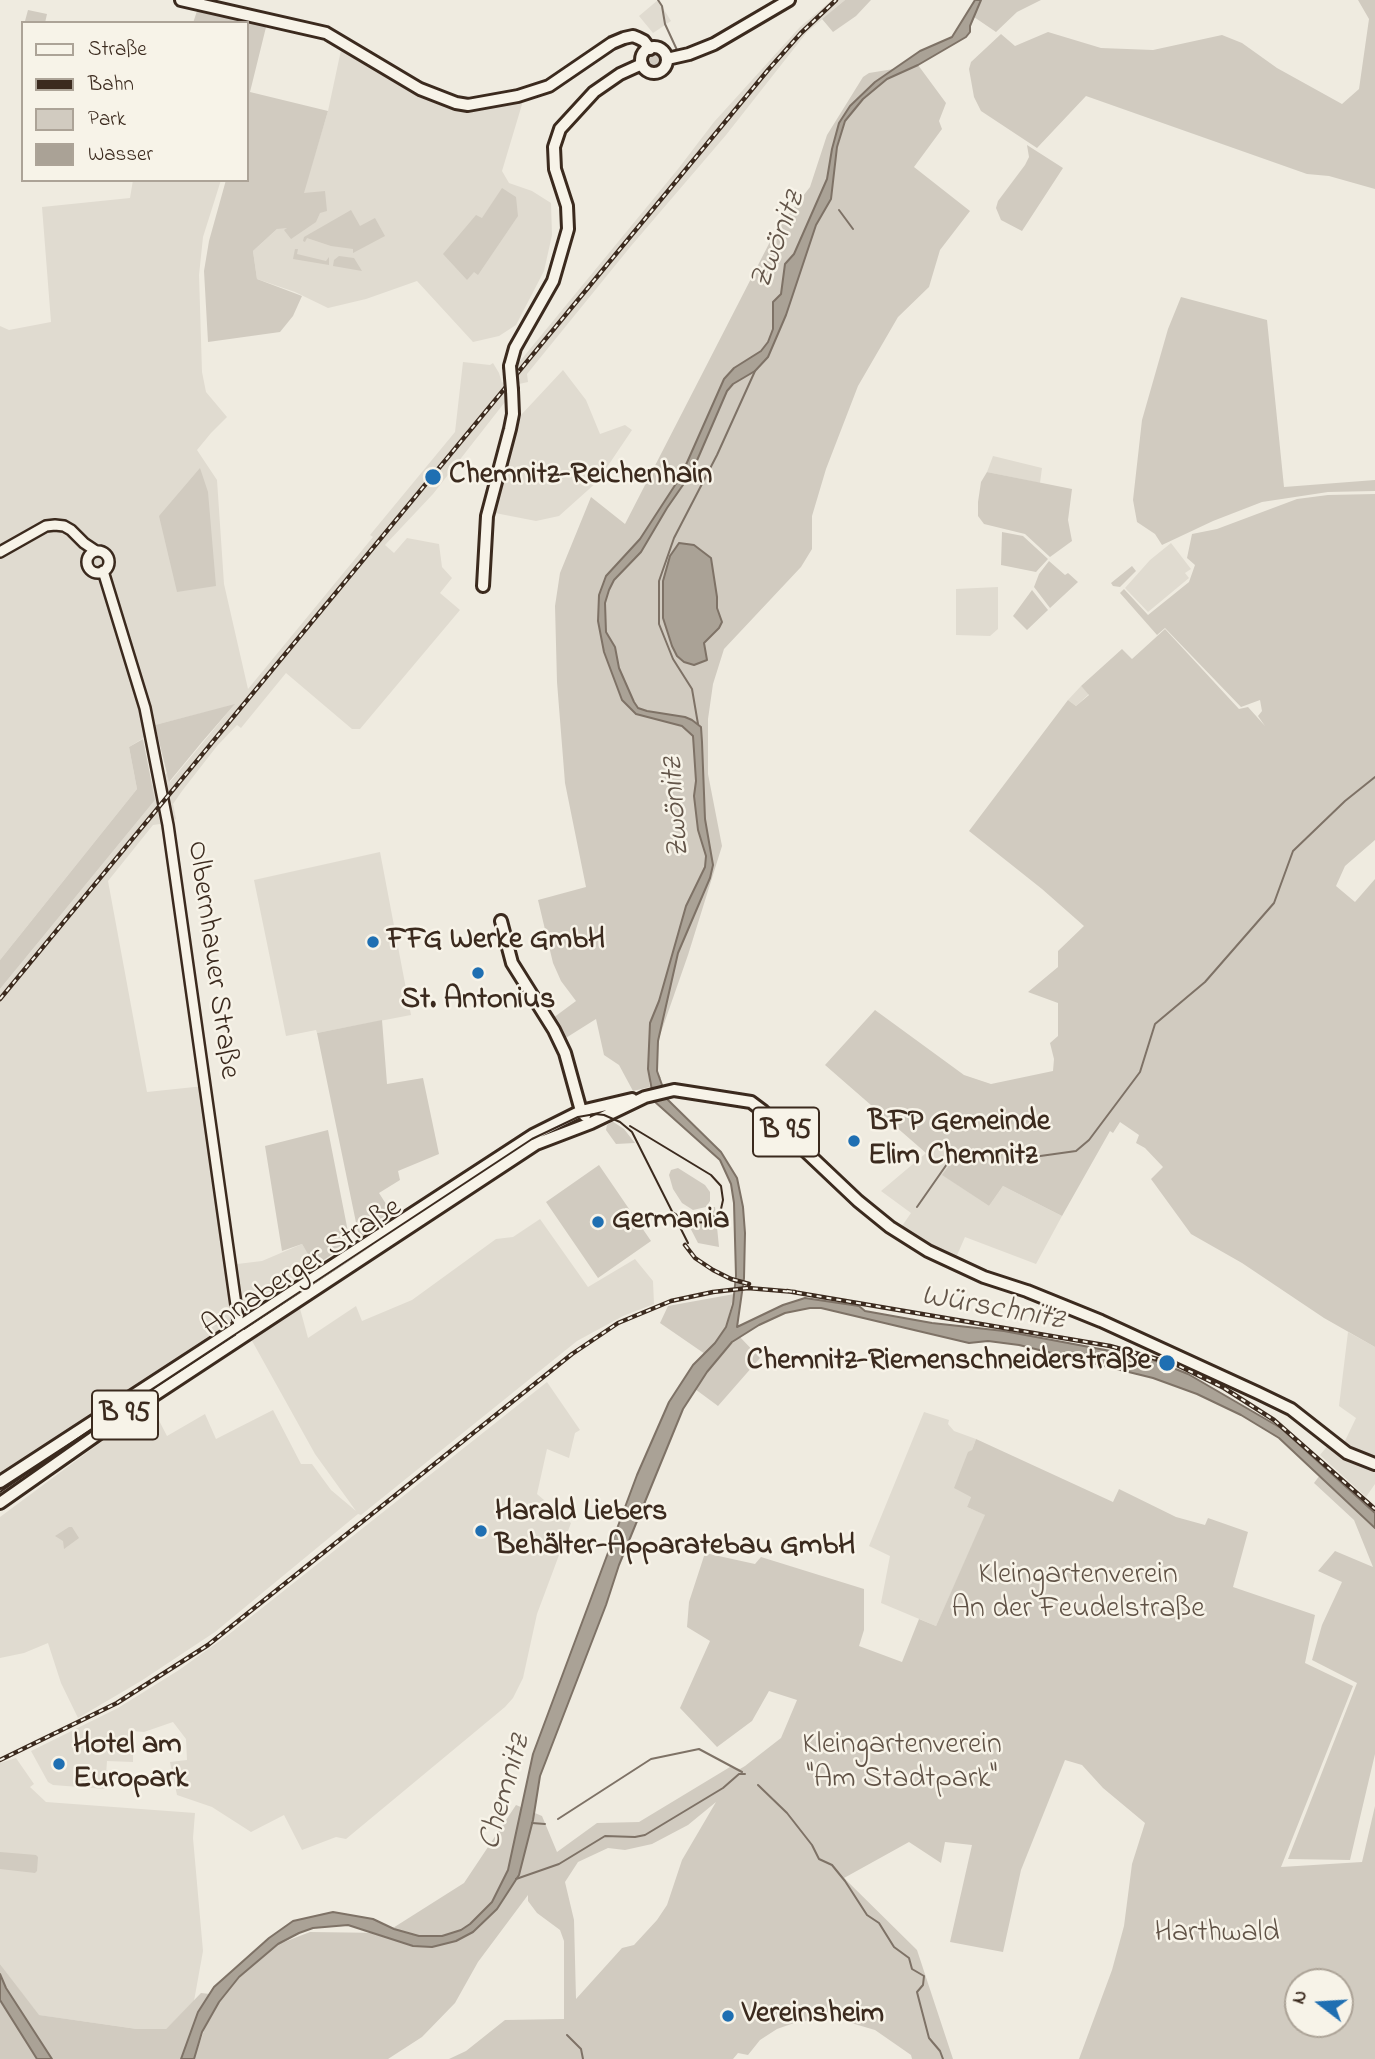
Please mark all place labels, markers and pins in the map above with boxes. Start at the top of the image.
place label: Chemnitz-Reichenhain [449,459,712,495]
marker: Chemnitz-Reichenhain [423,467,443,487]
place label: FFG Werke GmbH [387,924,605,960]
marker: FFG Werke GmbH [365,934,381,950]
marker: St. Antonius [470,965,486,981]
place label: St. Antonius [401,984,555,1020]
place label: BFP Gemeinde Elim Chemnitz [868,1106,1050,1176]
marker: BFP Gemeinde Elim Chemnitz [846,1133,862,1149]
place label: Germania [612,1204,729,1240]
marker: Germania [590,1214,606,1230]
place label: Chemnitz-Riemenschneiderstraße [746,1345,1151,1381]
marker: Chemnitz-Riemenschneiderstraße [1157,1353,1177,1373]
place label: Harald Liebers Behälter-Apparatebau GmbH [495,1496,855,1566]
marker: Harald Liebers Behälter-Apparatebau GmbH [473,1523,489,1539]
place label: Hotel am Europark [73,1729,188,1800]
marker: Hotel am Europark [51,1756,67,1772]
place label: Vereinsheim [742,1998,884,2034]
marker: Vereinsheim [720,2008,736,2024]

